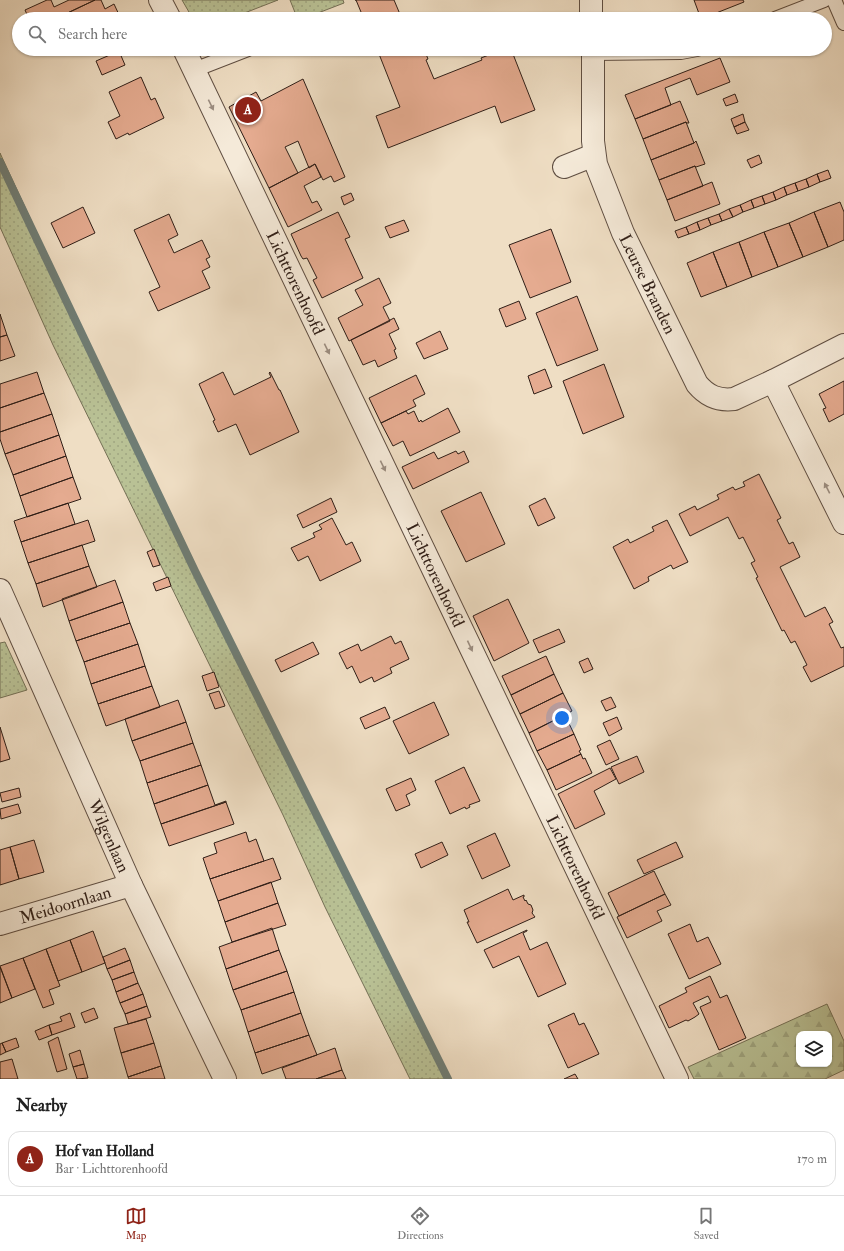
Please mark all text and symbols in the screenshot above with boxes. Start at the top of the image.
search box [12,12,832,56]
icon: search [26,23,48,45]
text: Search here [58,25,127,44]
pin: A [235,95,261,125]
one-way arrow [208,99,214,111]
street label: Lichttorenhoofd [262,227,329,339]
street label: Leurse Branden [614,231,681,338]
one-way arrow [324,343,330,354]
one-way arrow [380,460,386,472]
one-way arrow [824,482,830,494]
street label: Lichttorenhoofd [401,520,469,631]
one-way arrow [467,641,473,652]
your location [552,708,572,728]
street label: Wilgenlaan [83,795,134,876]
street label: Lichttorenhoofd [541,812,609,923]
street label: Meidoornlaan [17,881,114,929]
map controls [796,1031,832,1067]
button: layers [796,1031,832,1067]
text: Nearby [16,1095,67,1116]
text: Hof van Holland [55,1142,154,1161]
text: A [26,1151,34,1167]
text: 170 m [797,1151,827,1167]
text: Bar · Lichttorenhoofd [55,1161,168,1177]
tab: Map [125,1205,147,1242]
tab: Directions [397,1205,444,1242]
tab: Saved [694,1205,719,1242]

